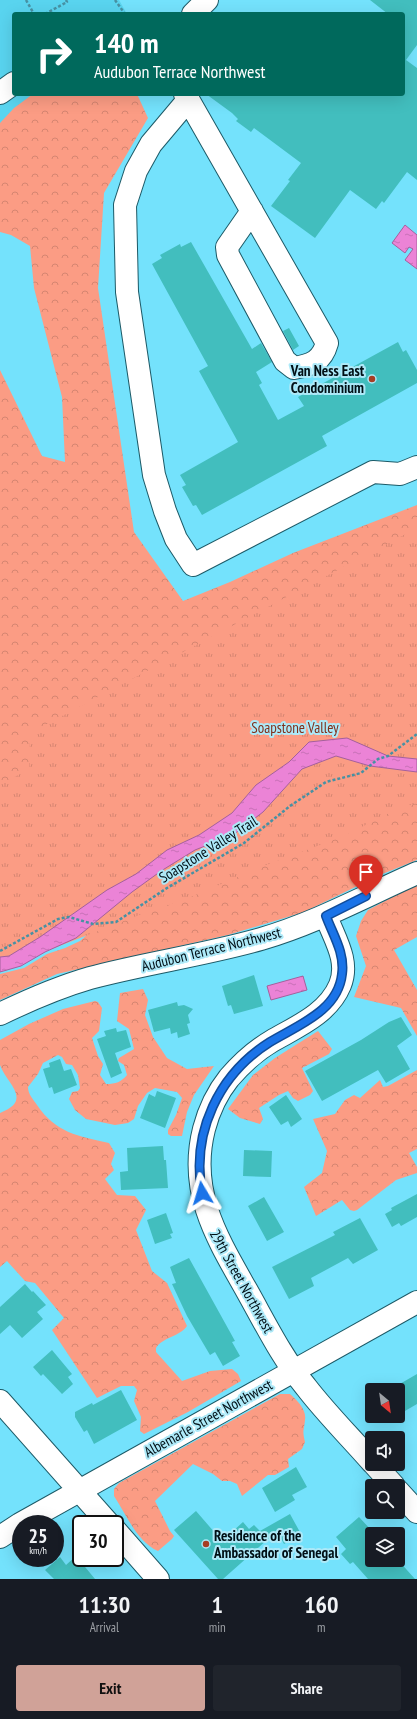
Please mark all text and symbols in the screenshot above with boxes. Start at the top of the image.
text: 140 m [94,24,158,61]
icon: right [28,28,80,80]
text: Audubon Terrace Northwest [94,60,265,83]
place label: Van Ness East Condominium [290,361,365,397]
marker: Van Ness East Condominium [367,374,377,384]
park label: Soapstone Valley [251,718,339,737]
street label: Soapstone Valley Trail [155,811,261,887]
pin [349,855,383,896]
icon: arrive [355,861,377,883]
street label: Audubon Terrace Northwest [139,922,283,976]
position arrow [181,1172,223,1214]
street label: 29th Street Northwest [206,1226,278,1336]
street label: Albemarle Street Northwest [140,1375,276,1461]
north arrow [365,1383,405,1423]
map controls [365,1383,405,1567]
button: sound [365,1431,405,1471]
button: search [365,1479,405,1519]
speed limit sign: 30 [72,1515,124,1567]
text: 25 [28,1523,48,1549]
place label: Residence of the Ambassador of Senegal [213,1526,338,1562]
button: layers [365,1527,405,1567]
marker: Residence of the Ambassador of Senegal [201,1539,211,1549]
text: km/h [29,1544,47,1557]
text: 11:30 [78,1589,130,1620]
text: 1 [211,1589,223,1620]
text: 160 [304,1589,339,1620]
text: Arrival [90,1619,119,1636]
text: min [209,1619,226,1636]
text: m [317,1619,326,1636]
button: Exit [16,1665,205,1711]
button: Share [213,1665,401,1711]

